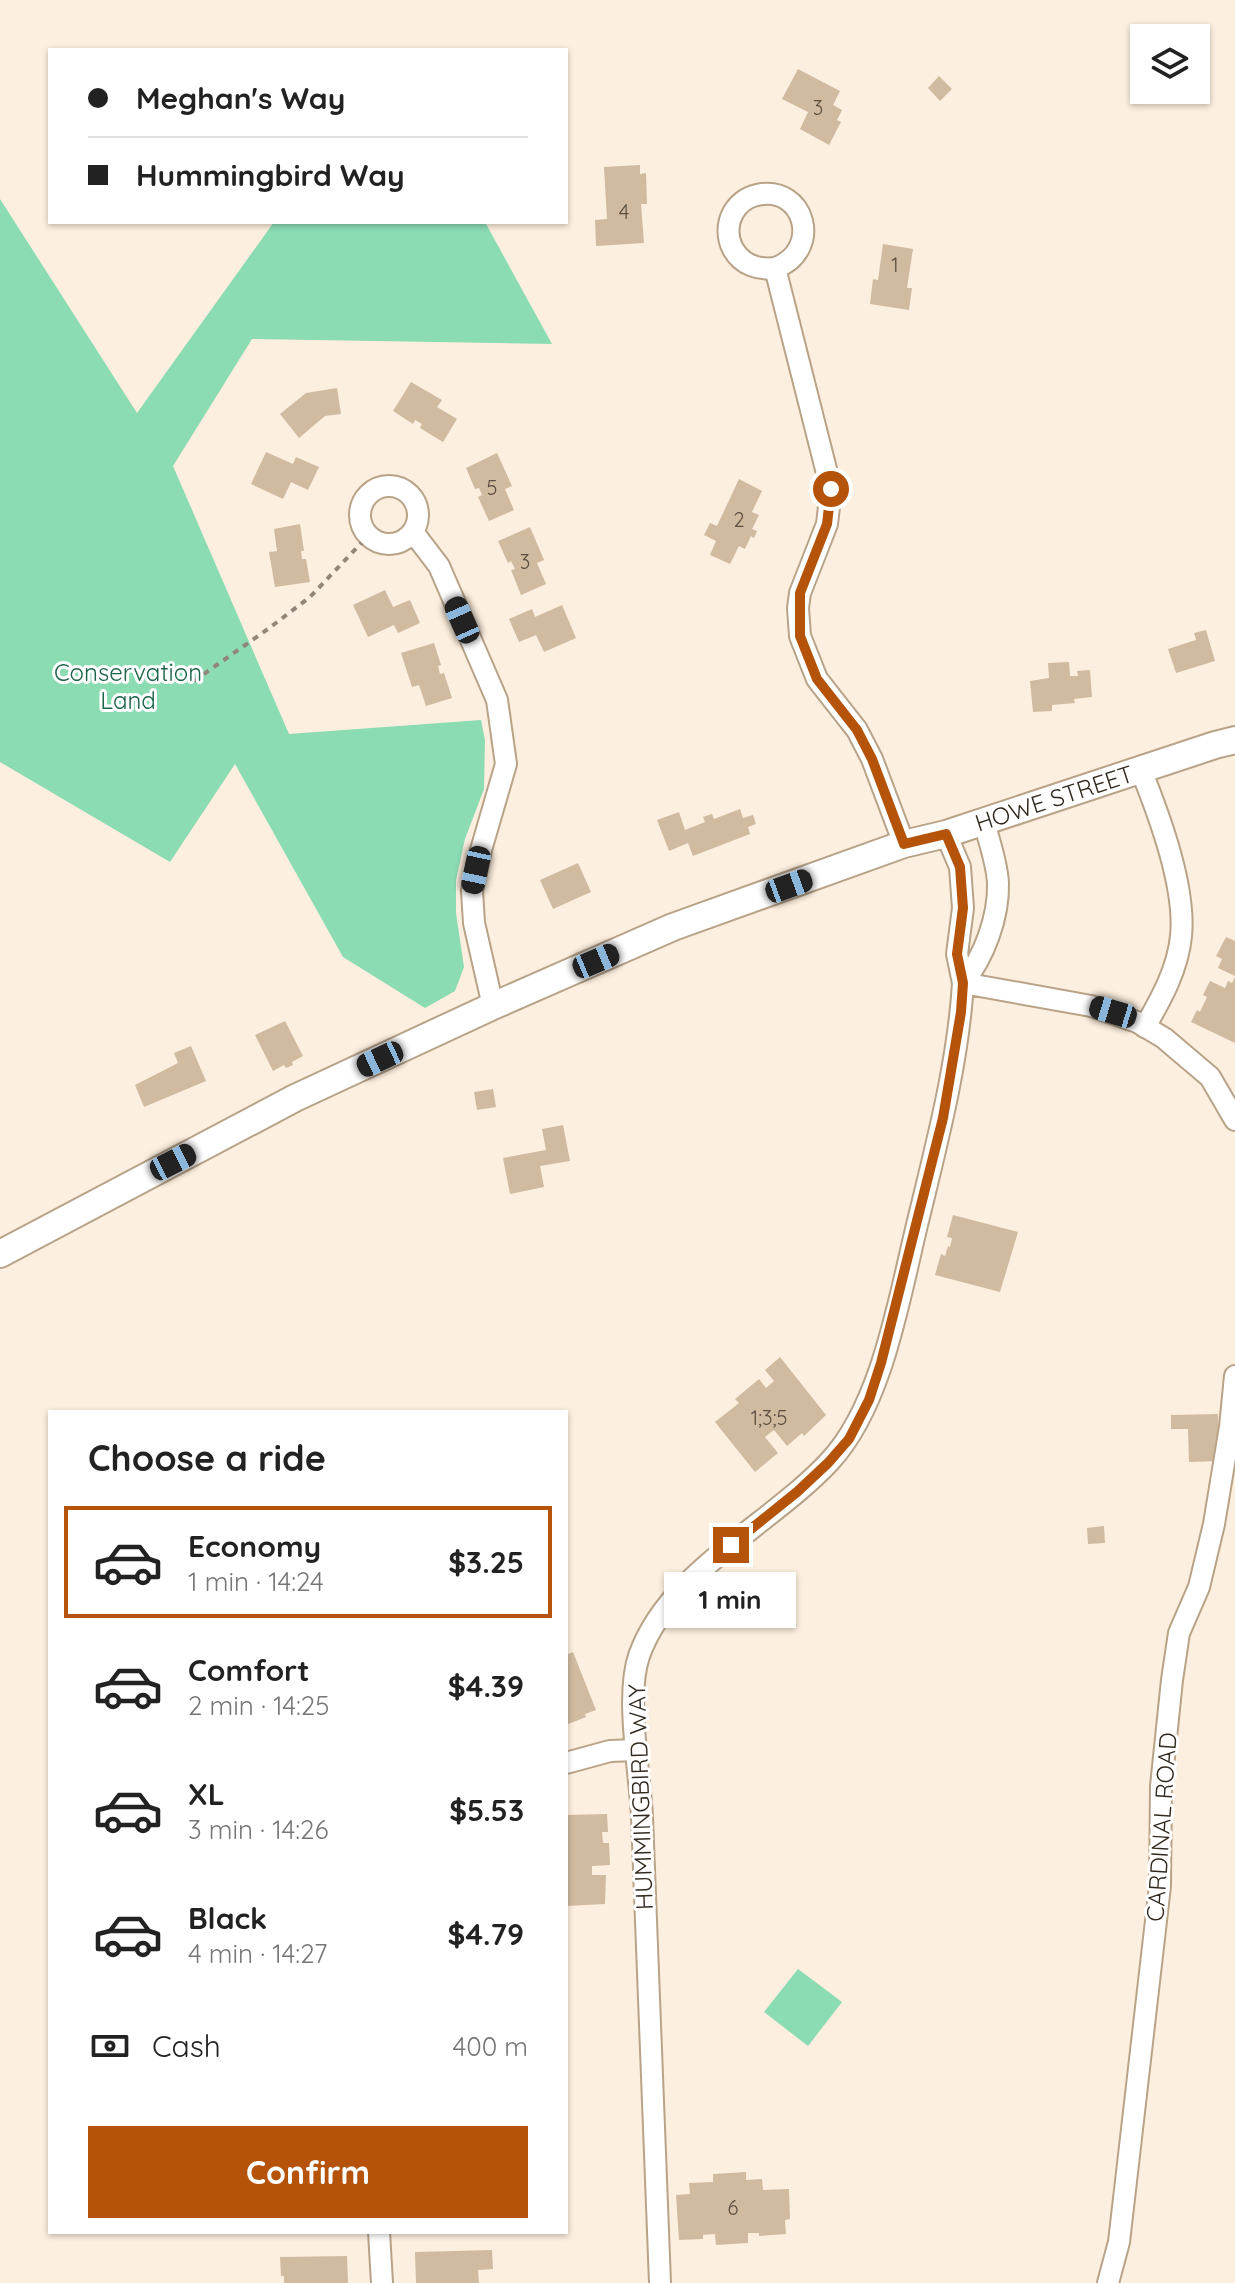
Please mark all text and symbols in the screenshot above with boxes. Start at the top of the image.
map controls [1130,24,1210,104]
button: layers [1130,24,1210,104]
text: Meghan's Way [136,79,345,117]
house number: 3 [813,95,823,120]
text: Hummingbird Way [136,156,405,194]
house number: 4 [619,199,629,224]
house number: 1 [891,252,899,277]
route start [813,471,849,507]
house number: 5 [487,475,497,500]
house number: 2 [733,507,745,532]
house number: 3 [520,549,530,574]
car [441,593,483,647]
park label: Conservation Land [54,657,202,715]
street label: HOWE STREET [971,758,1137,838]
car [459,844,493,896]
car [762,867,816,905]
car [569,941,623,981]
car [1087,994,1139,1030]
car [353,1038,407,1080]
car [146,1140,200,1184]
house number: 1;3;5 [751,1405,787,1430]
text: Choose a ride [88,1435,326,1480]
icon: car [92,1526,164,1598]
text: Economy [188,1527,321,1565]
route end [713,1527,749,1563]
text: $3.25 [448,1543,524,1581]
text: 1 min · 14:24 [188,1565,324,1598]
callout: 1 min [665,1573,797,1629]
text: 1 min [699,1583,762,1616]
icon: car [92,1650,164,1722]
text: Comfort [188,1651,309,1689]
text: $4.39 [448,1667,524,1705]
street label: HUMMINGBIRD WAY [621,1683,659,1911]
text: 2 min · 14:25 [188,1689,329,1722]
street label: CARDINAL ROAD [1139,1731,1183,1923]
icon: car [92,1774,164,1846]
text: XL [188,1775,225,1813]
text: $5.53 [449,1791,524,1829]
text: 3 min · 14:26 [188,1813,328,1846]
icon: car [92,1898,164,1970]
text: Black [188,1899,267,1937]
text: $4.79 [447,1915,524,1953]
text: 4 min · 14:27 [188,1937,327,1970]
icon: cash [88,2024,132,2068]
text: Cash [152,2027,221,2065]
text: 400 m [453,2030,528,2063]
button: Confirm [88,2126,528,2218]
house number: 6 [728,2195,739,2220]

